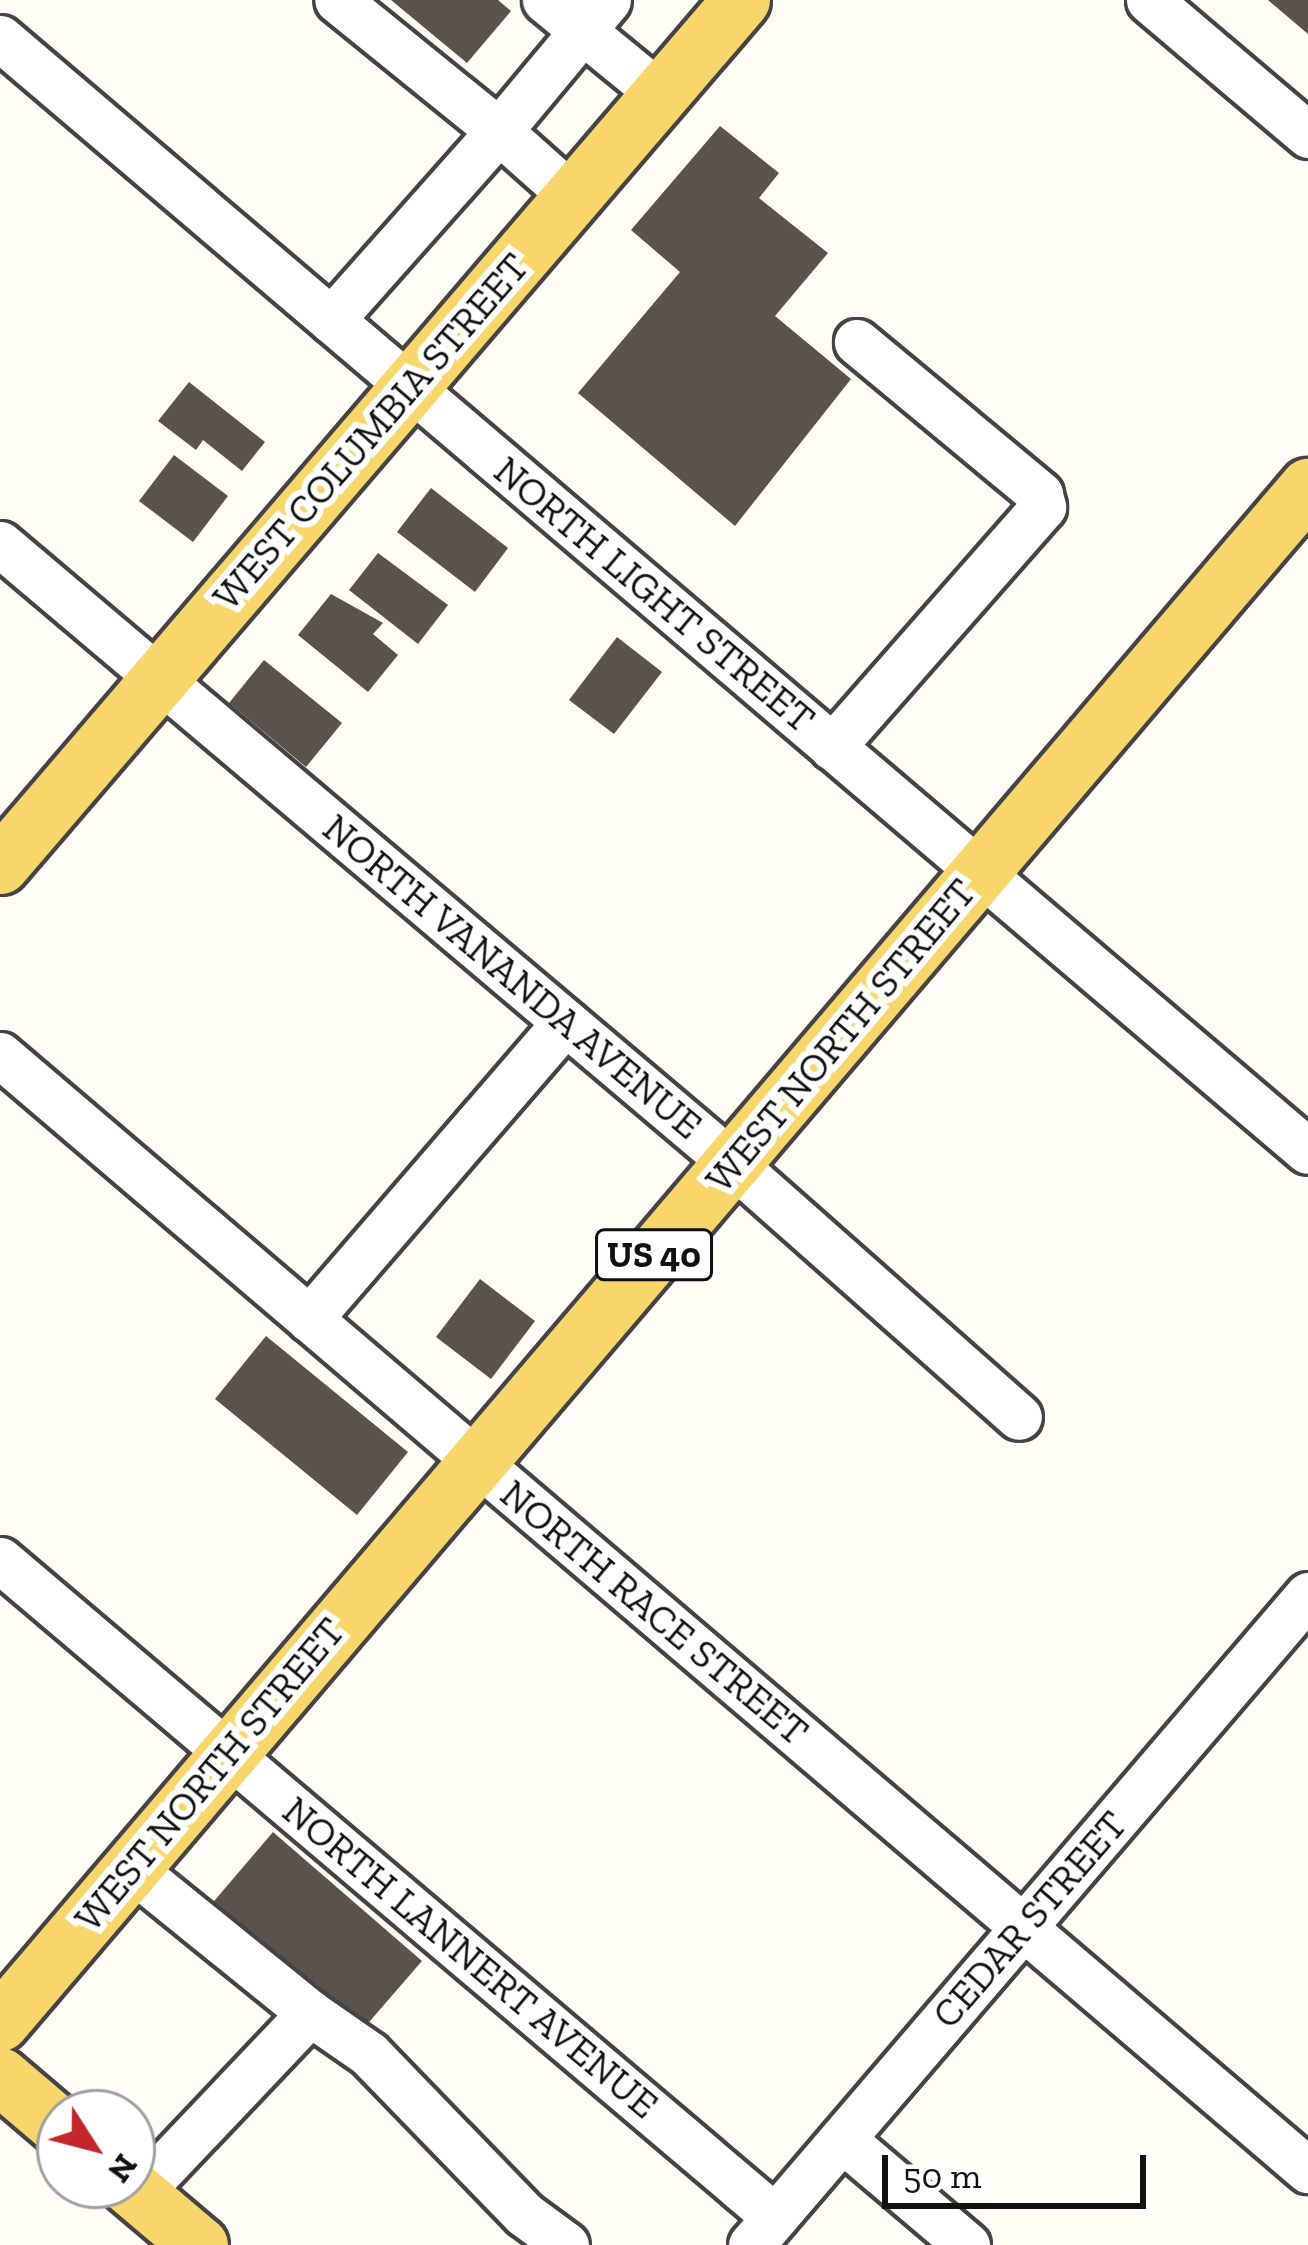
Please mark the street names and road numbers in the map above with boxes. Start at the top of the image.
street label: WEST COLUMBIA STREET [203,244,539,620]
street label: NORTH LIGHT STREET [484,447,824,743]
street label: NORTH VANANDA AVENUE [312,804,712,1150]
street label: WEST NORTH STREET [696,870,986,1202]
road number: US 40 [594,1225,714,1285]
street label: NORTH RACE STREET [491,1471,817,1755]
street label: WEST NORTH STREET [65,1609,355,1941]
street label: NORTH LANNERT AVENUE [272,1787,668,2129]
street label: CEDAR STREET [923,1802,1137,2038]

